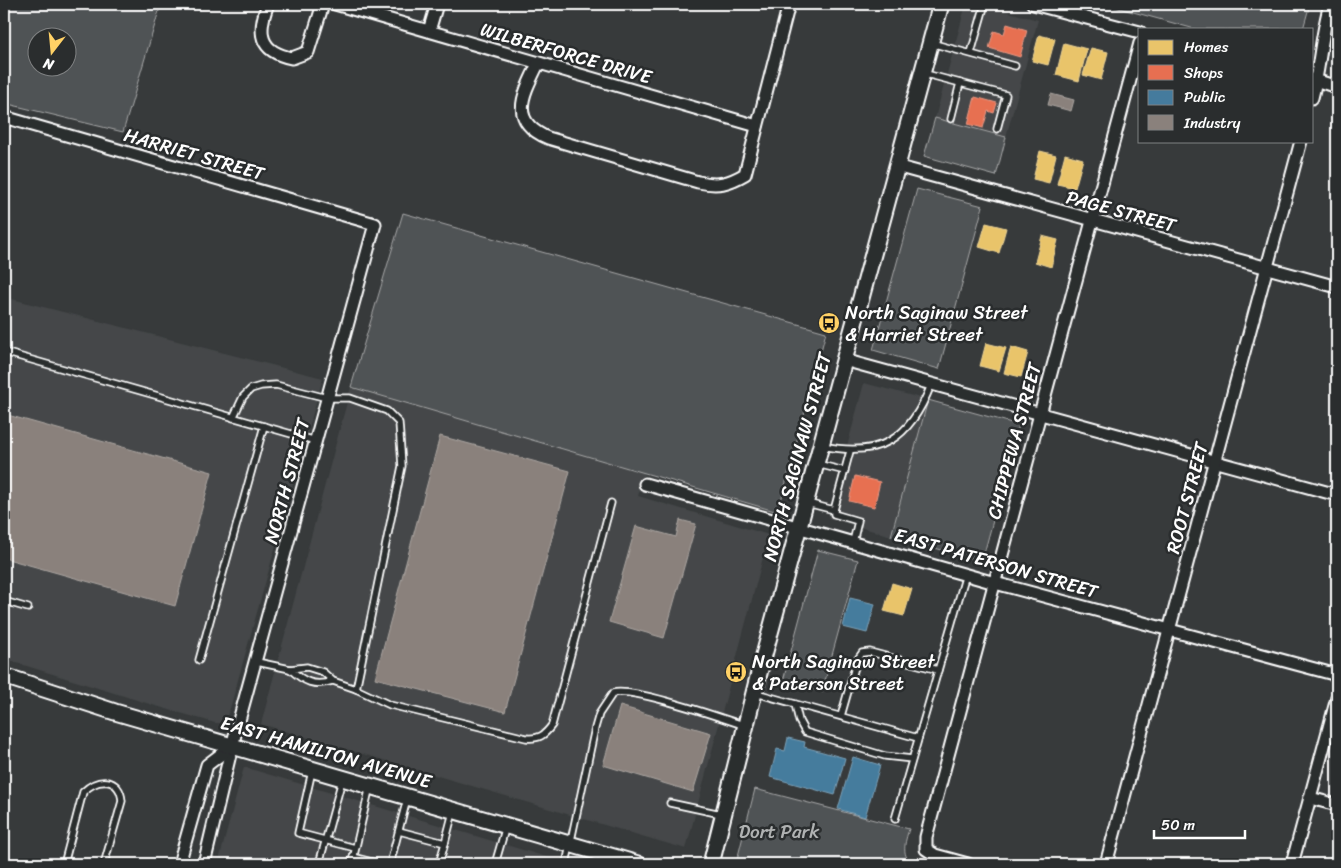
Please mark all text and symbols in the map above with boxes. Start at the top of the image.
street label: WILBERFORCE DRIVE [476,13,657,94]
north arrow [28,28,78,78]
legend [1138,28,1314,142]
text: Homes [1184,34,1228,60]
text: N [40,51,58,78]
text: Shops [1184,60,1224,86]
text: Public [1184,84,1226,110]
text: Industry [1183,110,1241,136]
street label: HARRIET STREET [120,118,269,190]
street label: PAGE STREET [1062,181,1181,242]
place label: North Saginaw Street & Harriet Street [845,296,1029,351]
bus stop icon: North Saginaw Street & Harriet Street [817,311,841,335]
street label: NORTH SAGINAW STREET [753,347,841,565]
street label: CHIPPEWA STREET [977,358,1051,523]
street label: NORTH STREET [254,414,320,548]
street label: ROOT STREET [1156,437,1218,557]
street label: EAST PATERSON STREET [890,518,1103,608]
place label: North Saginaw Street & Paterson Street [752,645,936,700]
bus stop icon: North Saginaw Street & Paterson Street [724,660,748,684]
street label: EAST HAMILTON AVENUE [217,706,437,798]
scale bar [1154,808,1245,840]
text: 50 m [1161,812,1196,838]
park label: Dort Park [739,815,820,848]

